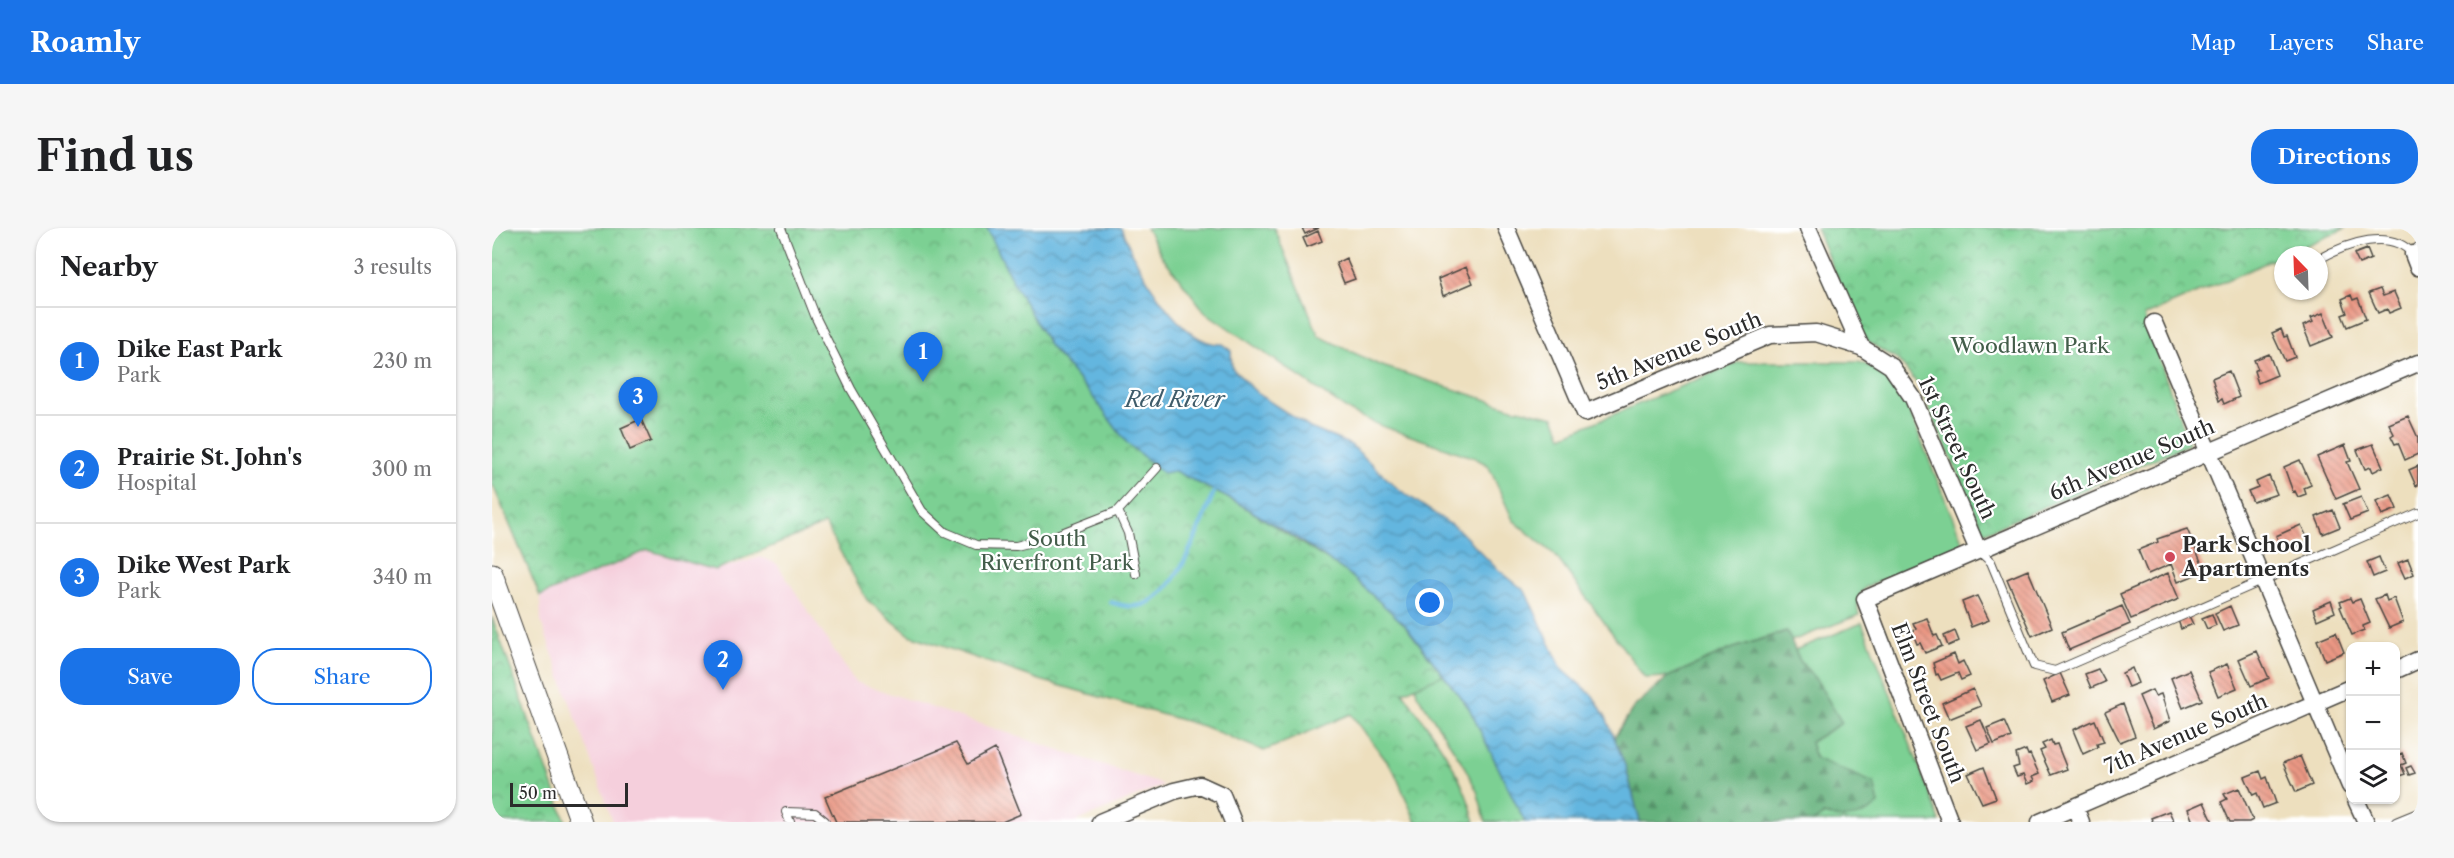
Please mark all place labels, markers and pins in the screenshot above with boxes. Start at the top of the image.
pin: 1 [904,332,942,382]
pin: 3 [618,378,658,427]
place label: Park School Apartments [2181,532,2311,581]
marker: Park School Apartments [2163,550,2177,564]
pin: 2 [704,640,742,690]

